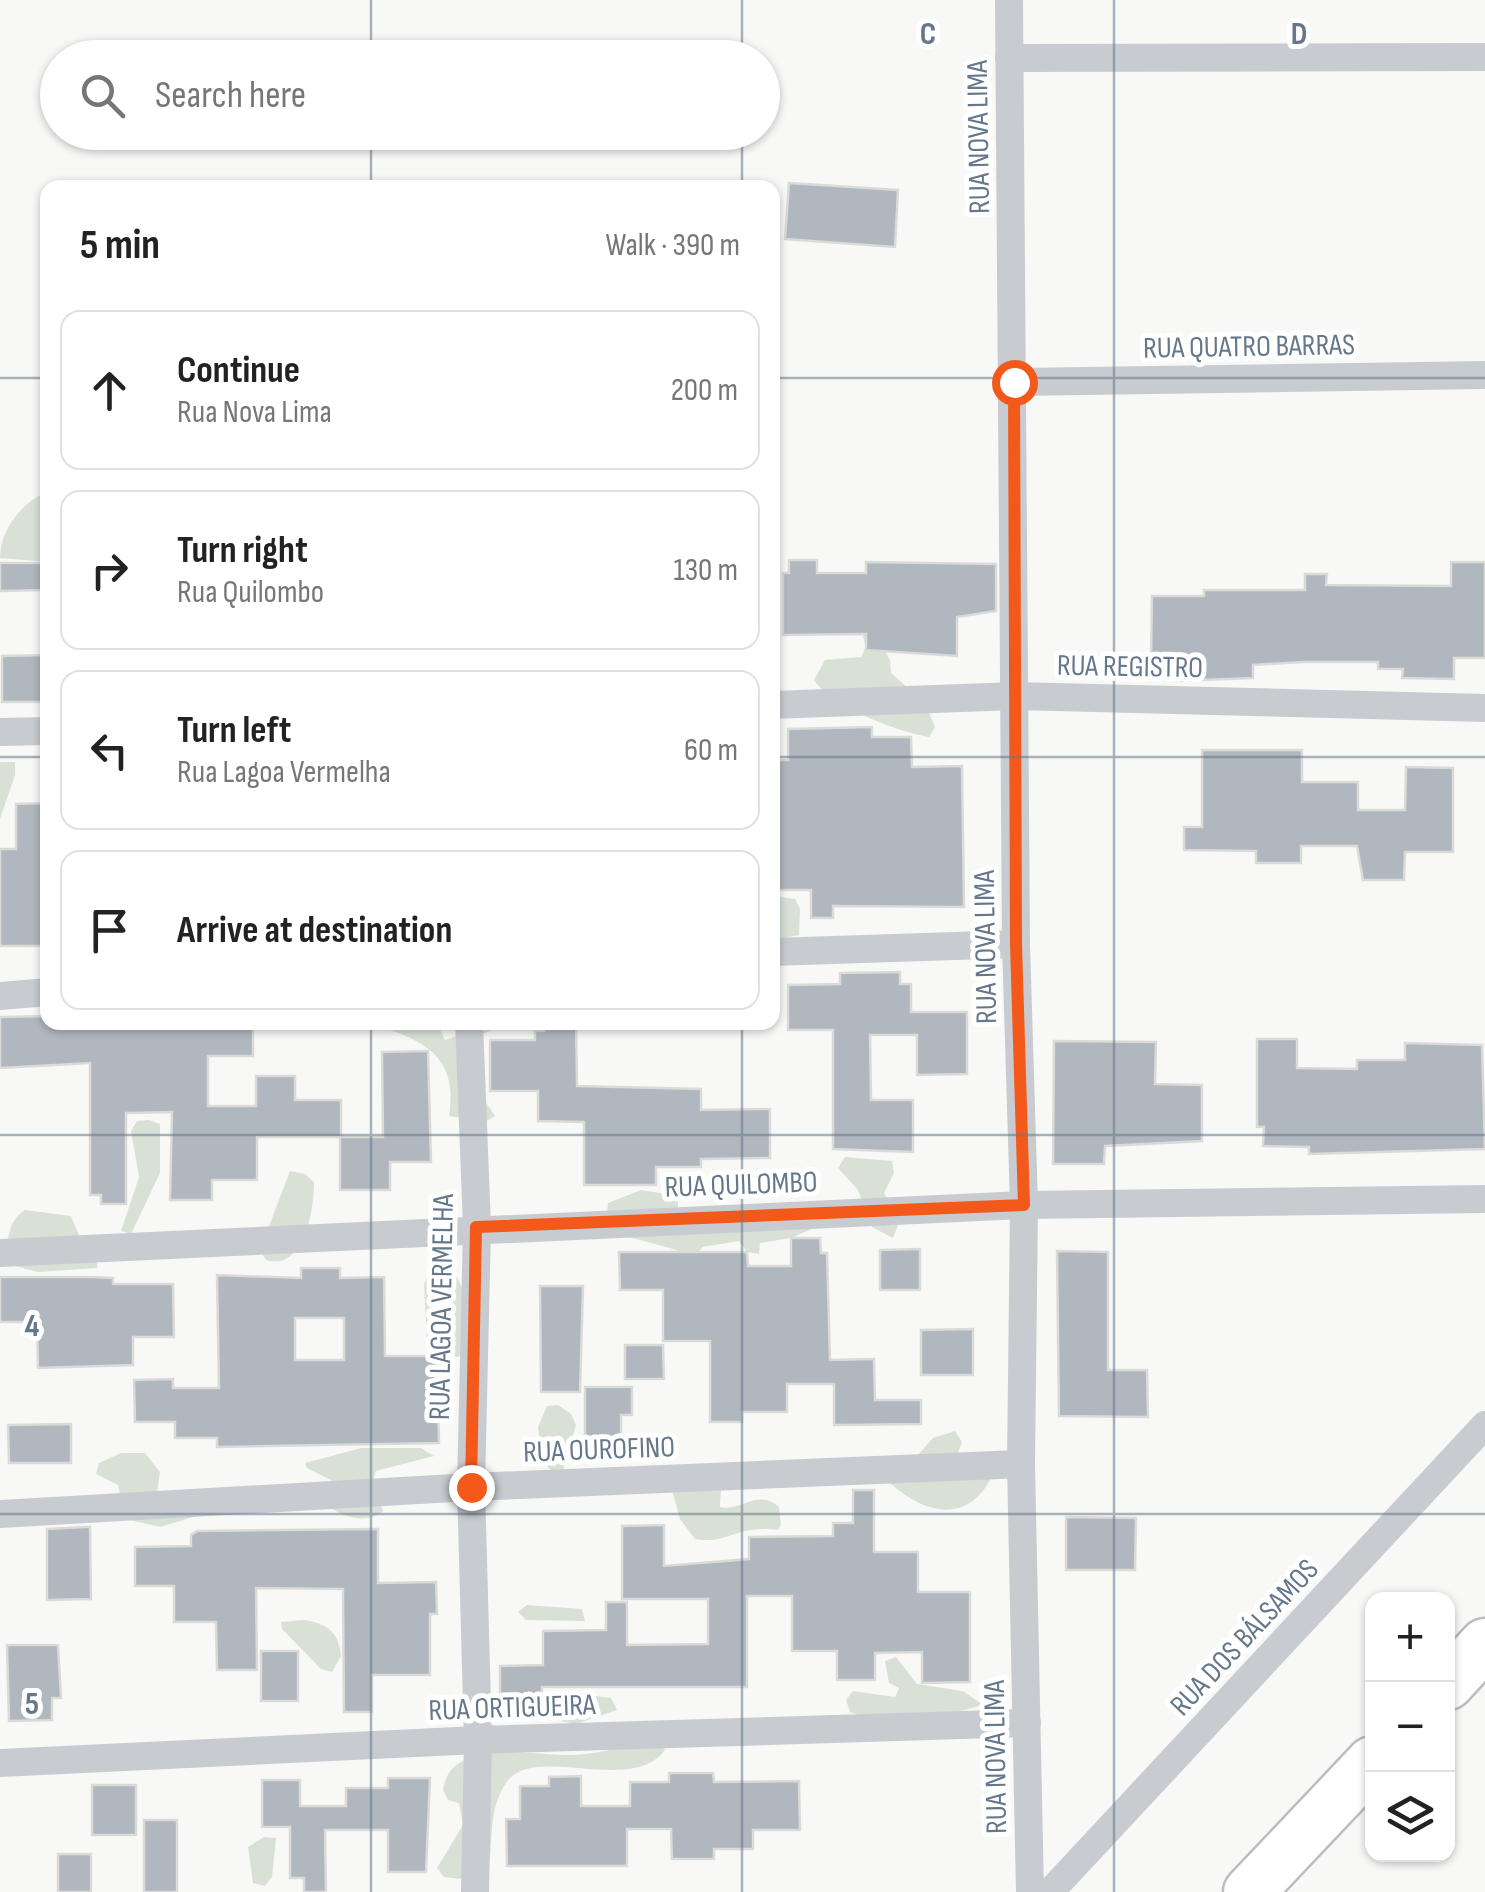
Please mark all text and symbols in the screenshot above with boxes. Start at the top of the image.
text: C [920,15,936,54]
text: D [1291,15,1307,54]
search box [40,40,780,150]
street label: RUA NOVA LIMA [960,60,998,214]
icon: search [75,68,130,123]
text: Search here [155,73,306,118]
text: 5 min [80,220,160,271]
text: Walk · 390 m [606,226,740,265]
street label: RUA QUATRO BARRAS [1143,327,1355,367]
text: Continue [177,348,300,393]
route start [992,360,1038,406]
icon: ahead [82,363,137,418]
text: 200 m [671,371,738,410]
text: Rua Nova Lima [177,393,332,432]
text: Turn right [177,528,308,573]
icon: right [82,543,137,598]
text: 130 m [673,551,738,590]
text: Rua Quilombo [177,573,324,612]
street label: RUA REGISTRO [1057,648,1203,686]
text: Turn left [177,708,291,753]
icon: left [82,723,137,778]
text: 60 m [684,731,738,770]
text: Rua Lagoa Vermelha [177,753,391,792]
street label: RUA NOVA LIMA [967,870,1005,1024]
icon: arrive [82,903,137,958]
text: Arrive at destination [177,908,452,953]
street label: RUA QUILOMBO [664,1164,818,1206]
street label: RUA LAGOA VERMELHA [422,1193,462,1420]
text: 4 [25,1307,40,1346]
street label: RUA OUROFINO [522,1429,676,1471]
route end [449,1465,495,1511]
street label: RUA DOS BÁLSAMOS [1163,1552,1326,1723]
map controls [1365,1592,1455,1862]
button: + [1365,1592,1455,1682]
street label: RUA NOVA LIMA [977,1680,1015,1834]
button: − [1365,1682,1455,1772]
text: 5 [25,1685,39,1724]
street label: RUA ORTIGUEIRA [428,1687,596,1729]
button: layers [1365,1772,1455,1862]

